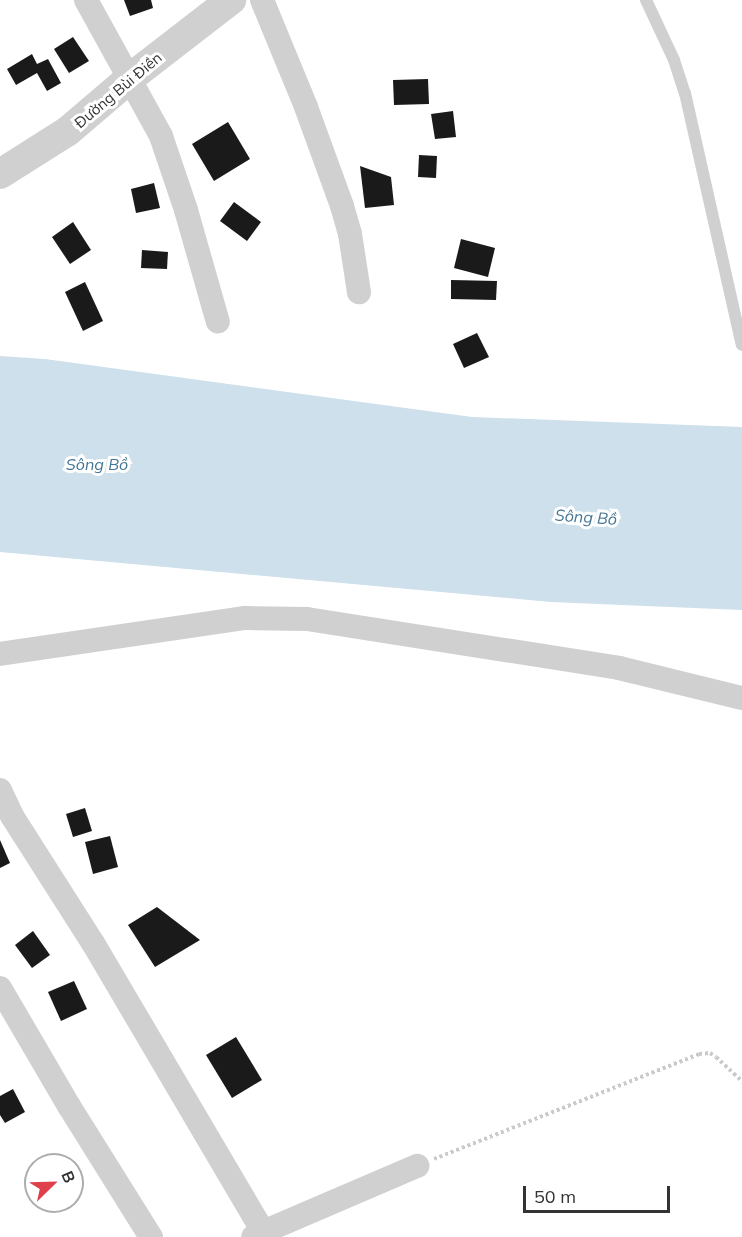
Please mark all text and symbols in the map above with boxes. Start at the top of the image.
street label: Đường Bùi Điền [71,48,165,132]
water label: Sông Bồ [66,454,128,474]
water label: Sông Bồ [554,505,618,529]
north arrow [24,1153,84,1213]
text: B [57,1168,80,1186]
scale bar [526,1174,673,1212]
text: 50 m [534,1185,576,1208]

